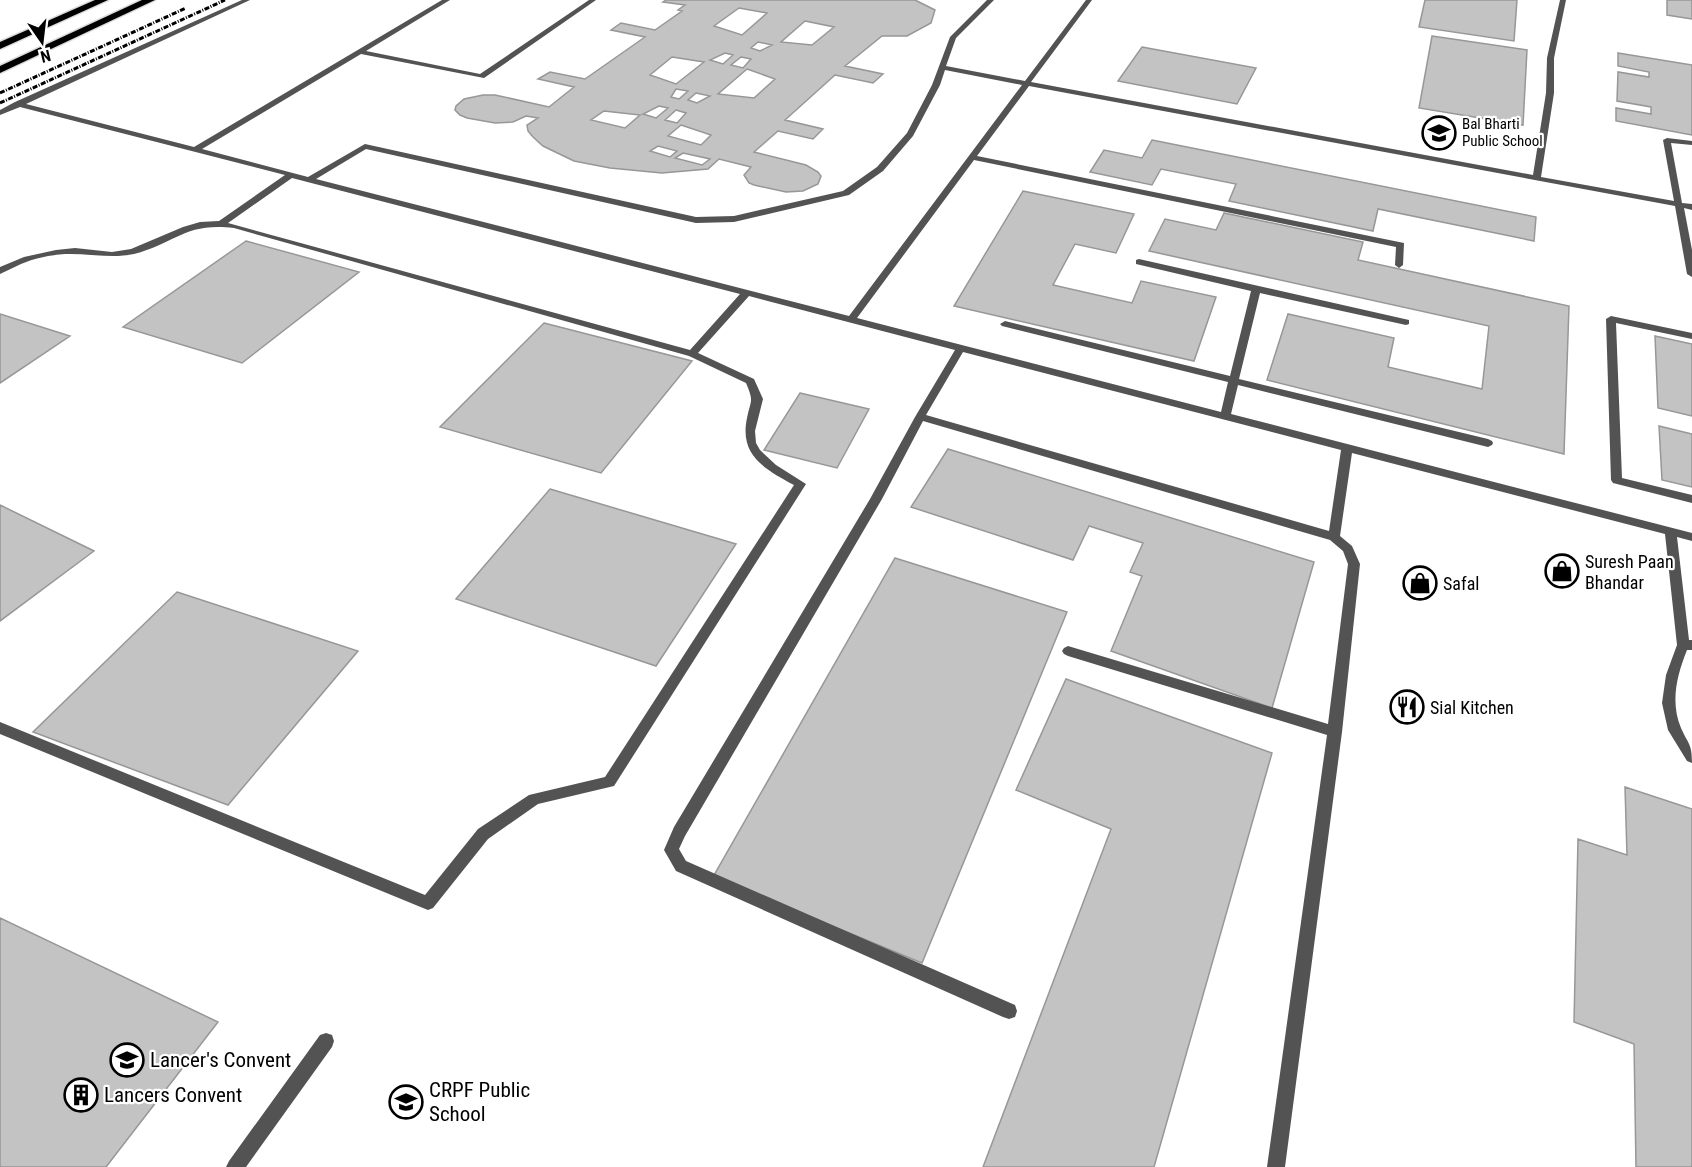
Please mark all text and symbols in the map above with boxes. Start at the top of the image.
north arrow [12,12,72,72]
text: N [38,46,53,66]
school or university icon: Bal Bharti Public School [1421,115,1457,151]
place label: Bal Bharti Public School [1462,115,1543,150]
place label: Suresh Paan Bhandar [1585,551,1674,593]
shop icon: Suresh Paan Bhandar [1544,553,1580,589]
shop icon: Safal [1402,565,1438,601]
place label: Safal [1443,573,1479,594]
restaurant icon: Sial Kitchen [1389,689,1425,725]
place label: Sial Kitchen [1430,697,1514,718]
school or university icon: Lancer's Convent [109,1042,145,1078]
place label: Lancer's Convent [150,1048,291,1072]
building icon: Lancers Convent [63,1077,99,1113]
place label: CRPF Public School [429,1078,530,1126]
place label: Lancers Convent [104,1083,242,1107]
school or university icon: CRPF Public School [388,1084,424,1120]

